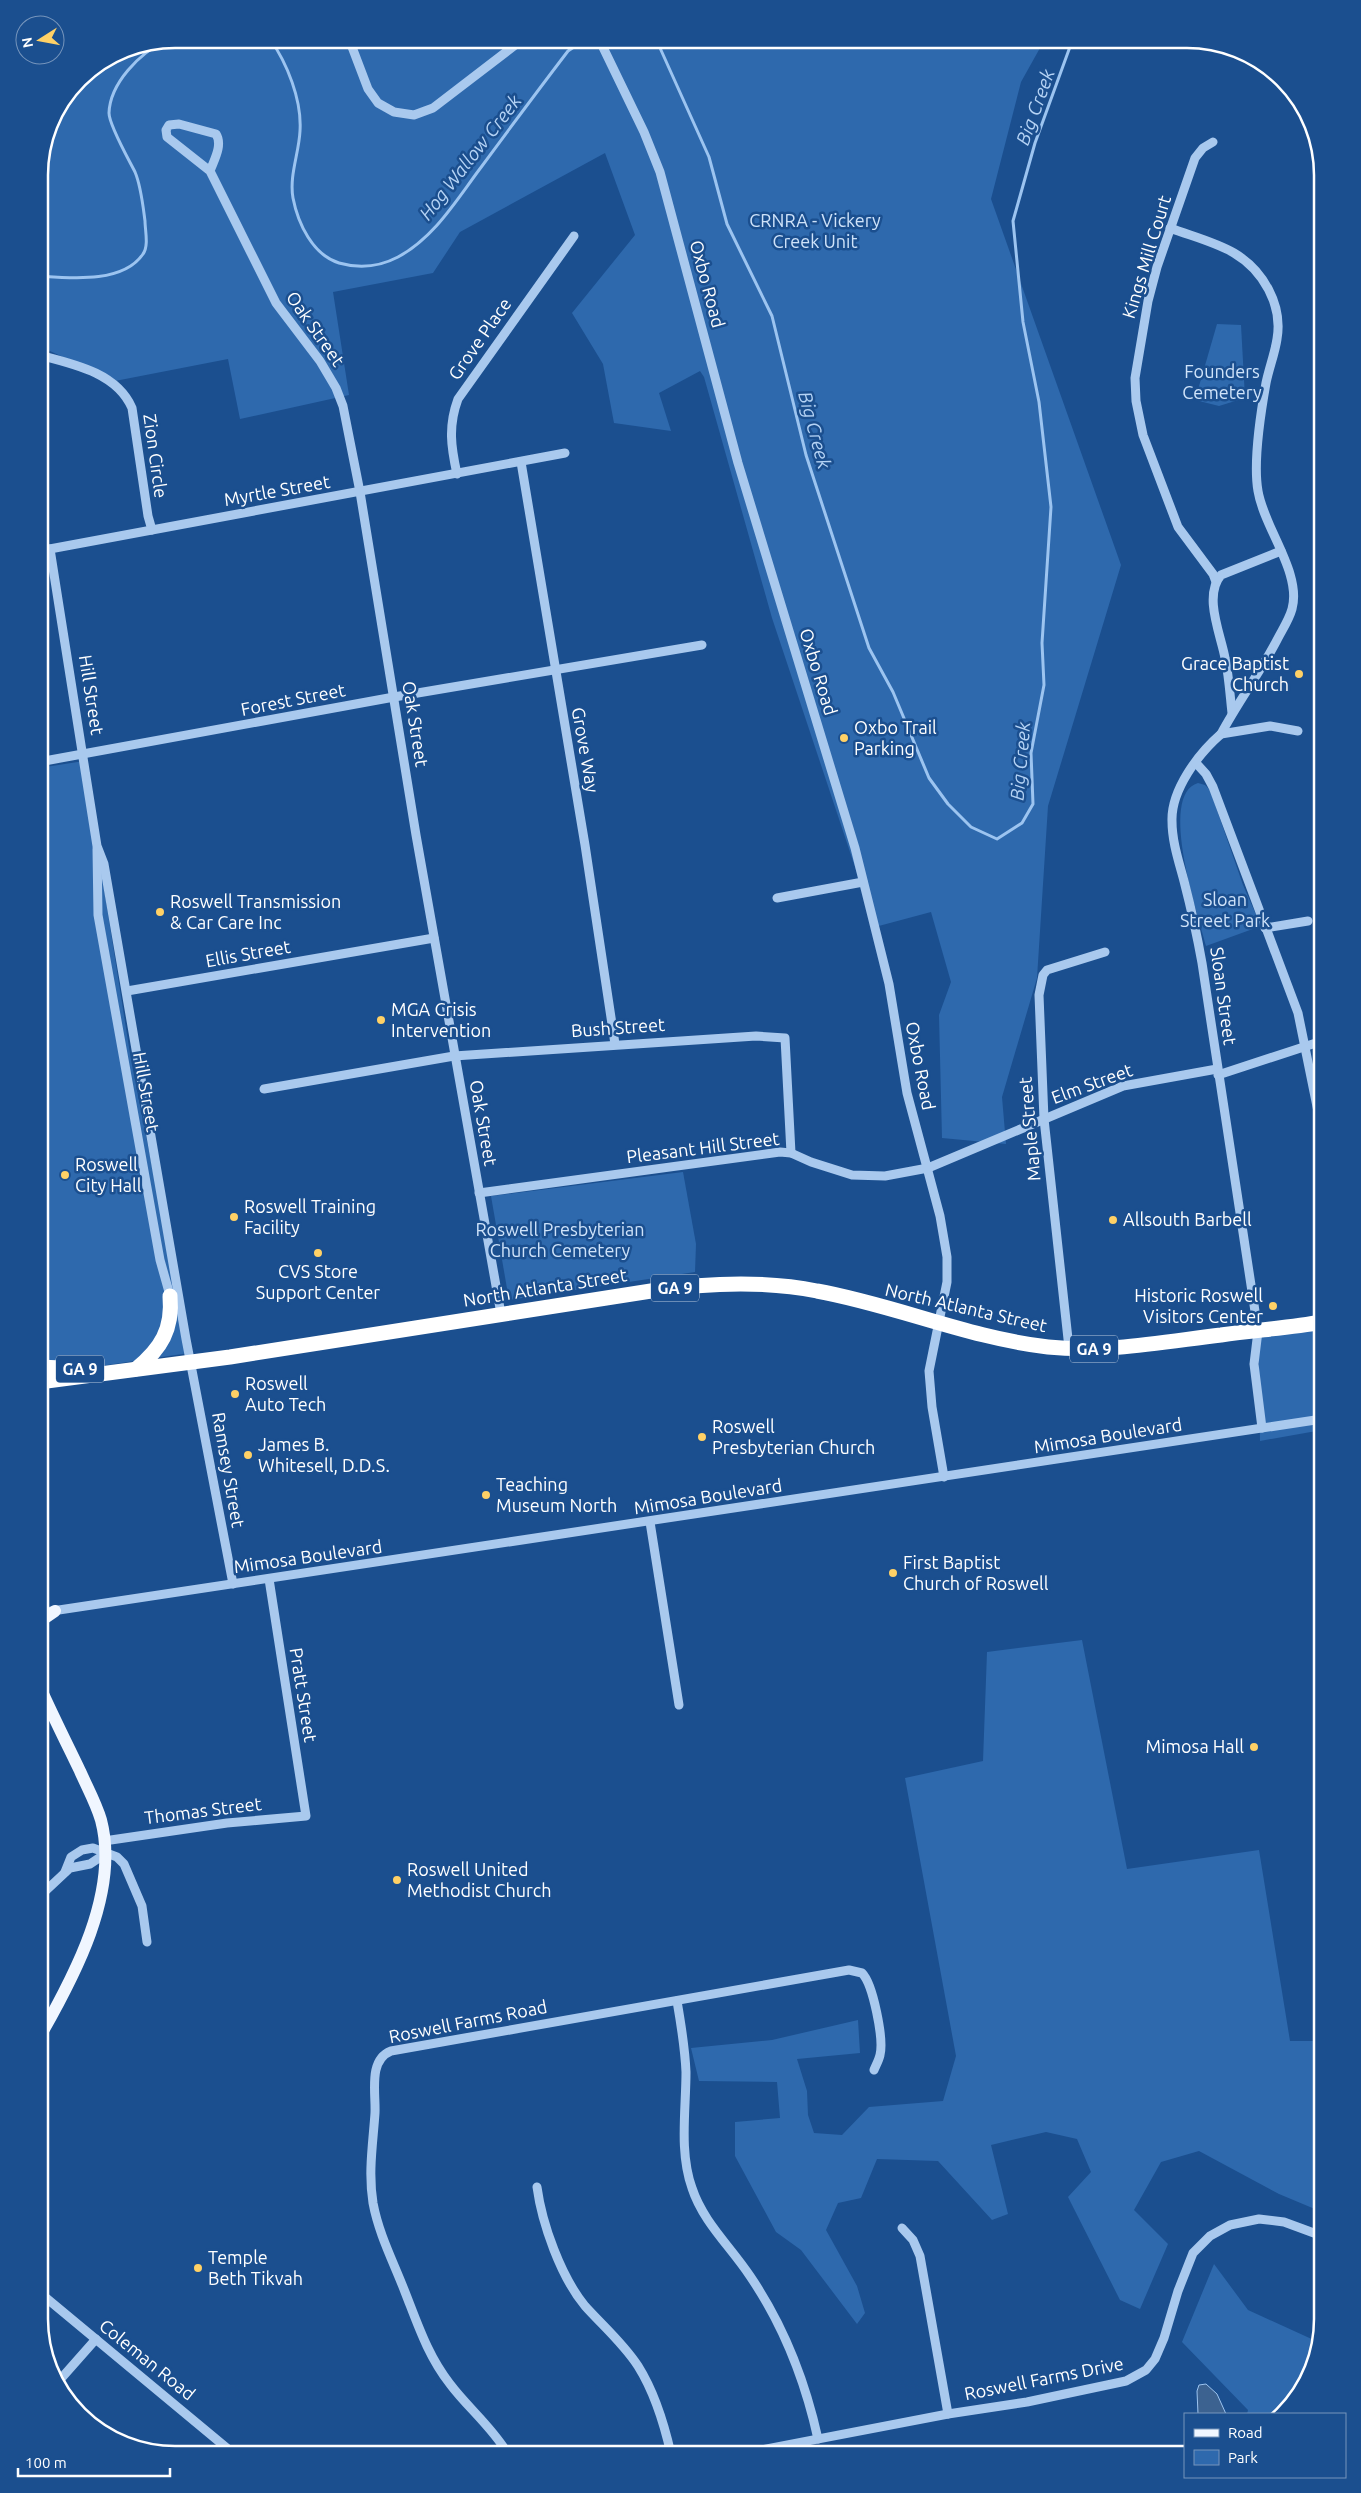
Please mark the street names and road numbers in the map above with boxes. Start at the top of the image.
street label: Kings Mill Court [1118,193,1174,321]
street label: Oxbo Road [687,238,729,330]
street label: Oak Street [283,287,349,370]
street label: Grove Place [444,294,515,383]
street label: Zion Circle [140,412,172,499]
street label: Myrtle Street [222,471,331,509]
street label: Oxbo Road [796,626,842,718]
street label: Hill Street [76,653,108,736]
street label: Forest Street [239,679,347,719]
street label: Oak Street [399,679,433,768]
street label: Grove Way [569,706,603,794]
street label: Ellis Street [204,936,292,970]
street label: Sloan Street [1207,946,1241,1046]
street label: Bush Street [570,1014,666,1040]
street label: Oxbo Road [903,1020,939,1112]
street label: Hill Street [130,1050,164,1133]
street label: Elm Street [1048,1059,1135,1107]
street label: Maple Street [1014,1076,1044,1182]
street label: Oak Street [467,1078,501,1167]
street label: Pleasant Hill Street [625,1128,780,1166]
street label: North Atlanta Street [462,1264,628,1310]
road number: GA 9 [651,1275,699,1302]
street label: North Atlanta Street [883,1279,1049,1335]
road number: GA 9 [1070,1336,1118,1362]
road number: GA 9 [56,1356,104,1382]
street label: Ramsey Street [209,1411,249,1529]
street label: Mimosa Boulevard [1032,1413,1183,1457]
street label: Mimosa Boulevard [632,1474,783,1518]
street label: Mimosa Boulevard [232,1536,383,1576]
street label: Pratt Street [287,1646,321,1744]
street label: Thomas Street [143,1793,263,1827]
street label: Roswell Farms Road [387,1996,549,2046]
street label: Coleman Road [96,2315,199,2404]
street label: Roswell Farms Drive [962,2353,1125,2403]

